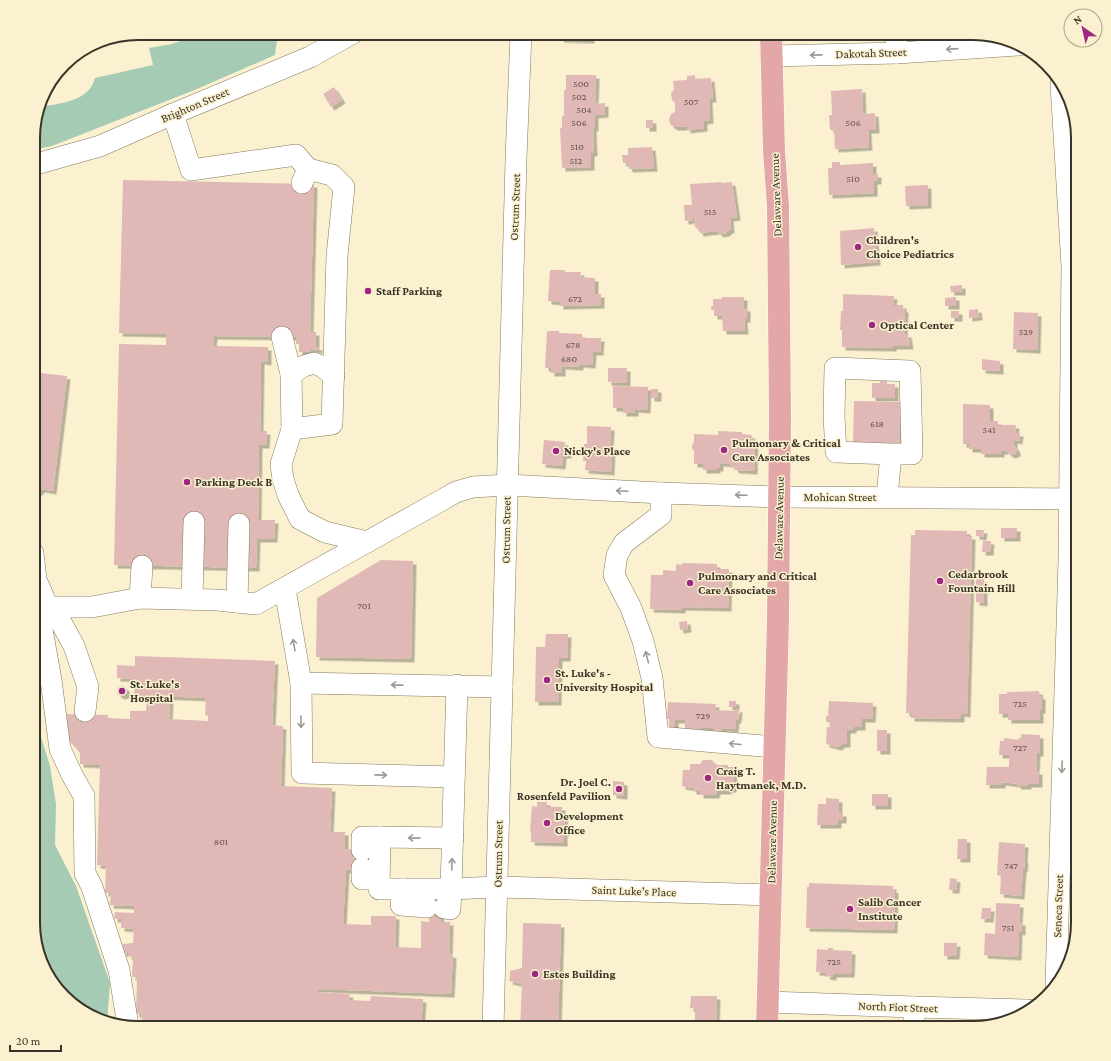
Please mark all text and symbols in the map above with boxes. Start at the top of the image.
north arrow [1063,8,1103,48]
text: N [1071,12,1084,27]
street label: Dakotah Street [835,45,908,61]
one-way arrow [946,45,959,53]
one-way arrow [810,51,823,59]
house number: 500 [573,78,589,89]
street label: Brighton Street [159,84,232,126]
house number: 502 [571,91,587,102]
house number: 507 [684,96,699,107]
house number: 504 [576,104,592,115]
house number: 506 [571,117,587,128]
house number: 506 [845,117,861,128]
house number: 510 [570,141,584,152]
street label: Delaware Avenue [768,153,784,237]
house number: 512 [570,155,583,166]
street label: Ostrum Street [507,172,523,241]
house number: 510 [846,173,860,184]
house number: 515 [704,206,717,217]
place label: Children's Choice Pediatrics [866,233,954,261]
marker: Children's Choice Pediatrics [853,242,863,252]
place label: Staff Parking [376,284,442,298]
marker: Staff Parking [363,286,373,296]
house number: 672 [568,293,582,304]
place label: Optical Center [880,318,954,332]
marker: Optical Center [867,320,877,330]
house number: 529 [1019,326,1033,337]
house number: 678 [566,339,580,350]
house number: 680 [561,353,577,364]
house number: 618 [870,418,884,429]
house number: 541 [982,424,996,435]
place label: Pulmonary & Critical Care Associates [732,436,841,464]
place label: Nicky's Place [564,444,631,458]
marker: Pulmonary & Critical Care Associates [719,445,729,455]
marker: Nicky's Place [551,446,561,456]
place label: Parking Deck B [195,475,272,489]
street label: Delaware Avenue [771,476,787,560]
marker: Parking Deck B [182,477,192,487]
one-way arrow [616,487,629,495]
street label: Mohican Street [804,490,877,504]
one-way arrow [735,491,748,499]
street label: Ostrum Street [498,495,514,564]
place label: Cedarbrook Fountain Hill [948,567,1016,595]
place label: Pulmonary and Critical Care Associates [698,569,817,597]
marker: Cedarbrook Fountain Hill [935,576,945,586]
marker: Pulmonary and Critical Care Associates [685,578,695,588]
house number: 701 [357,600,371,611]
one-way arrow [290,639,298,652]
one-way arrow [643,651,650,664]
place label: St. Luke's - University Hospital [555,666,654,694]
marker: St. Luke's - University Hospital [542,675,552,685]
place label: St. Luke's Hospital [130,677,179,705]
one-way arrow [391,681,404,689]
marker: St. Luke's Hospital [117,686,127,696]
house number: 725 [1013,698,1027,709]
house number: 729 [696,710,710,721]
one-way arrow [297,715,305,728]
one-way arrow [729,740,742,747]
house number: 727 [1013,742,1027,753]
one-way arrow [1059,760,1066,773]
place label: Craig T. Haytmanek, M.D. [716,764,806,792]
one-way arrow [374,771,387,779]
marker: Craig T. Haytmanek, M.D. [703,773,713,783]
place label: Dr. Joel C. Rosenfeld Pavilion [517,775,611,803]
marker: Dr. Joel C. Rosenfeld Pavilion [614,784,624,794]
street label: Delaware Avenue [764,800,780,884]
place label: Development Office [555,809,624,837]
marker: Development Office [542,818,552,828]
street label: Ostrum Street [490,819,506,888]
one-way arrow [408,834,421,842]
house number: 801 [214,836,228,847]
one-way arrow [448,858,456,871]
house number: 747 [1004,860,1018,871]
street label: Seneca Street [1050,873,1066,938]
street label: Saint Luke's Place [591,883,677,899]
place label: Salib Cancer Institute [858,895,922,923]
marker: Salib Cancer Institute [845,904,855,914]
house number: 751 [1002,922,1014,933]
house number: 725 [827,956,841,967]
place label: Estes Building [543,967,616,981]
marker: Estes Building [530,969,540,979]
street label: North Fiot Street [858,999,939,1015]
scale bar [10,1027,61,1053]
text: 20 m [16,1034,41,1048]

